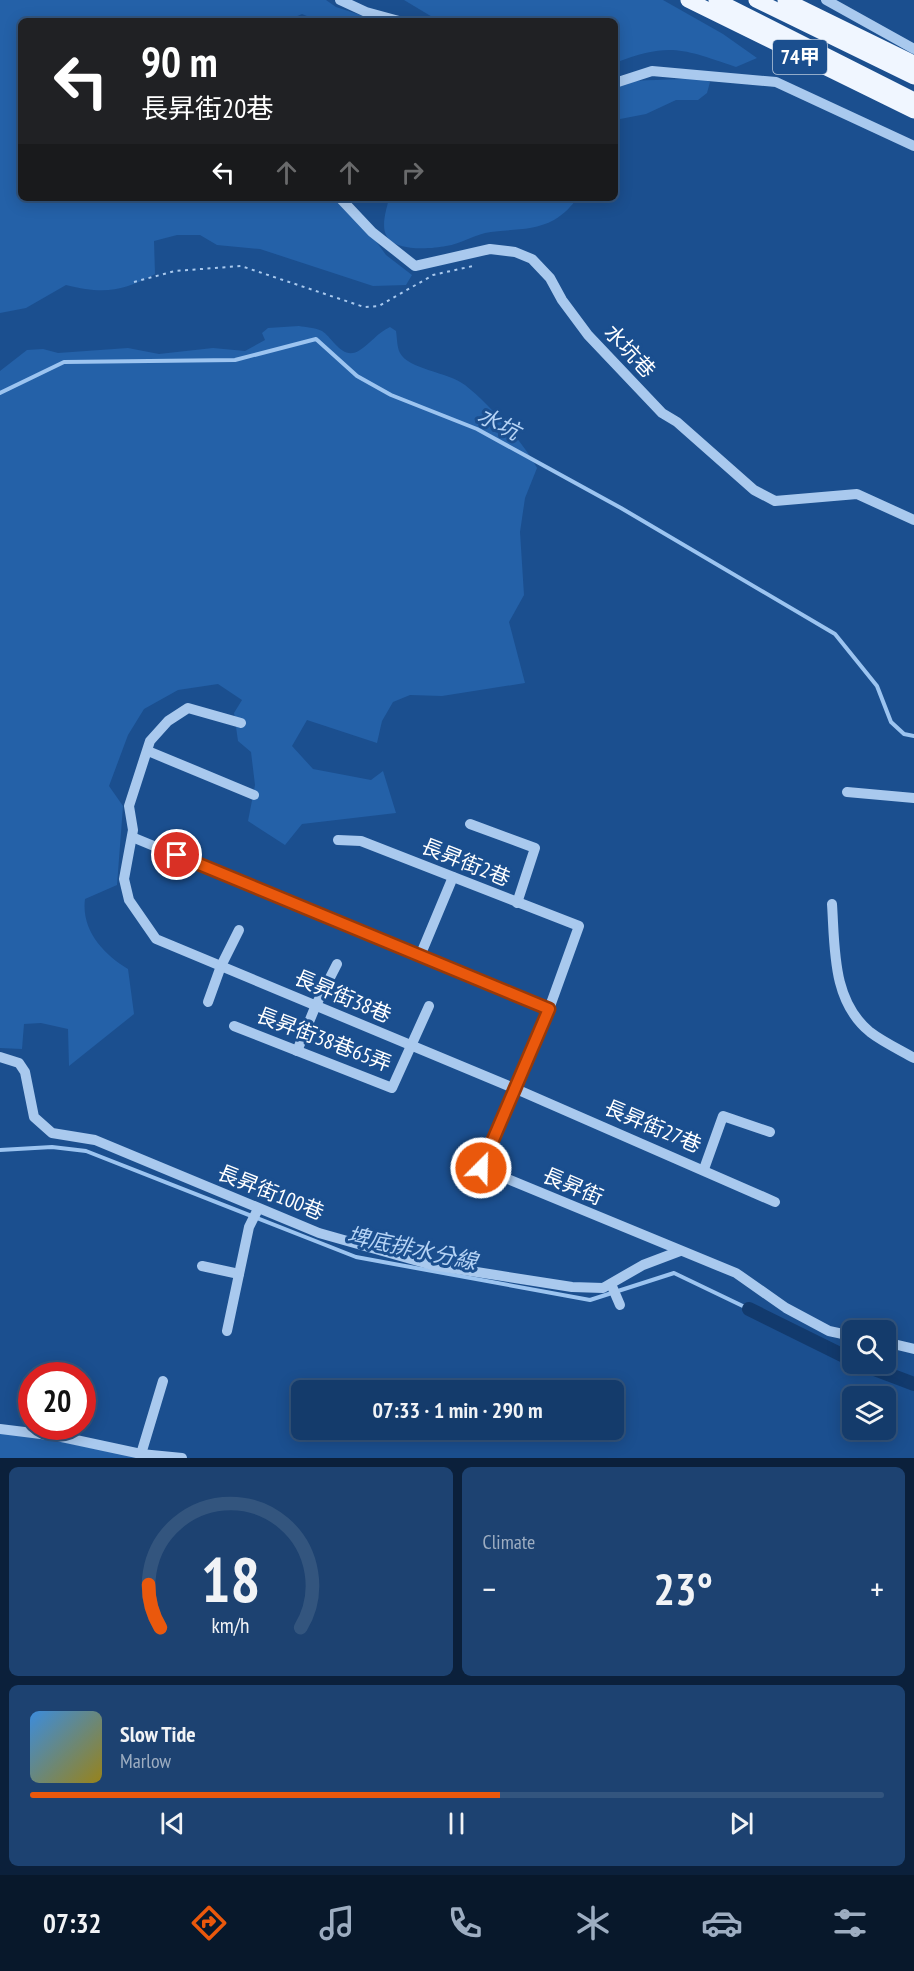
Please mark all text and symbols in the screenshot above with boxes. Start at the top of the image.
text: 90 m [141,34,218,89]
road number: 74甲 [773,40,827,74]
icon: left [42,42,120,120]
text: 長昇街20巷 [141,91,273,125]
icon: left [207,156,240,189]
icon: ahead [270,156,303,189]
icon: ahead [333,156,366,189]
icon: right [396,156,429,189]
street label: 水坑巷 [599,319,661,383]
water label: 水坑 [473,401,528,447]
pin [151,829,202,880]
street label: 長昇街2巷 [418,832,514,892]
icon: arrive [160,838,193,871]
street label: 長昇街38巷 [290,963,396,1029]
street label: 長昇街38巷65弄 [252,1001,396,1077]
street label: 長昇街27巷 [600,1093,706,1159]
position arrow [449,1136,513,1200]
street label: 長昇街100巷 [214,1158,328,1226]
street label: 長昇街 [539,1161,607,1211]
water label: 埤底排水分線 [345,1221,482,1276]
map controls [842,1320,896,1440]
button: search [842,1320,896,1374]
speed limit sign: 20 [18,1362,96,1440]
button: layers [842,1386,896,1440]
text: 07:33 · 1 min · 290 m [372,1396,543,1424]
text: Climate [483,1529,535,1555]
text: 18 [201,1538,261,1619]
text: 23° [654,1559,713,1617]
text: − [483,1567,496,1610]
text: + [870,1567,884,1610]
text: km/h [212,1612,250,1640]
text: Slow Tide [120,1720,196,1748]
text: Marlow [120,1748,171,1774]
icon: previous [156,1807,189,1840]
icon: pause [440,1807,473,1840]
icon: next [725,1807,758,1840]
icon: directions [188,1902,230,1944]
icon: music [316,1902,358,1944]
icon: phone [444,1902,486,1944]
icon: climate [572,1902,614,1944]
icon: car [701,1902,743,1944]
icon: filters [829,1902,871,1944]
text: 07:32 [43,1906,102,1940]

